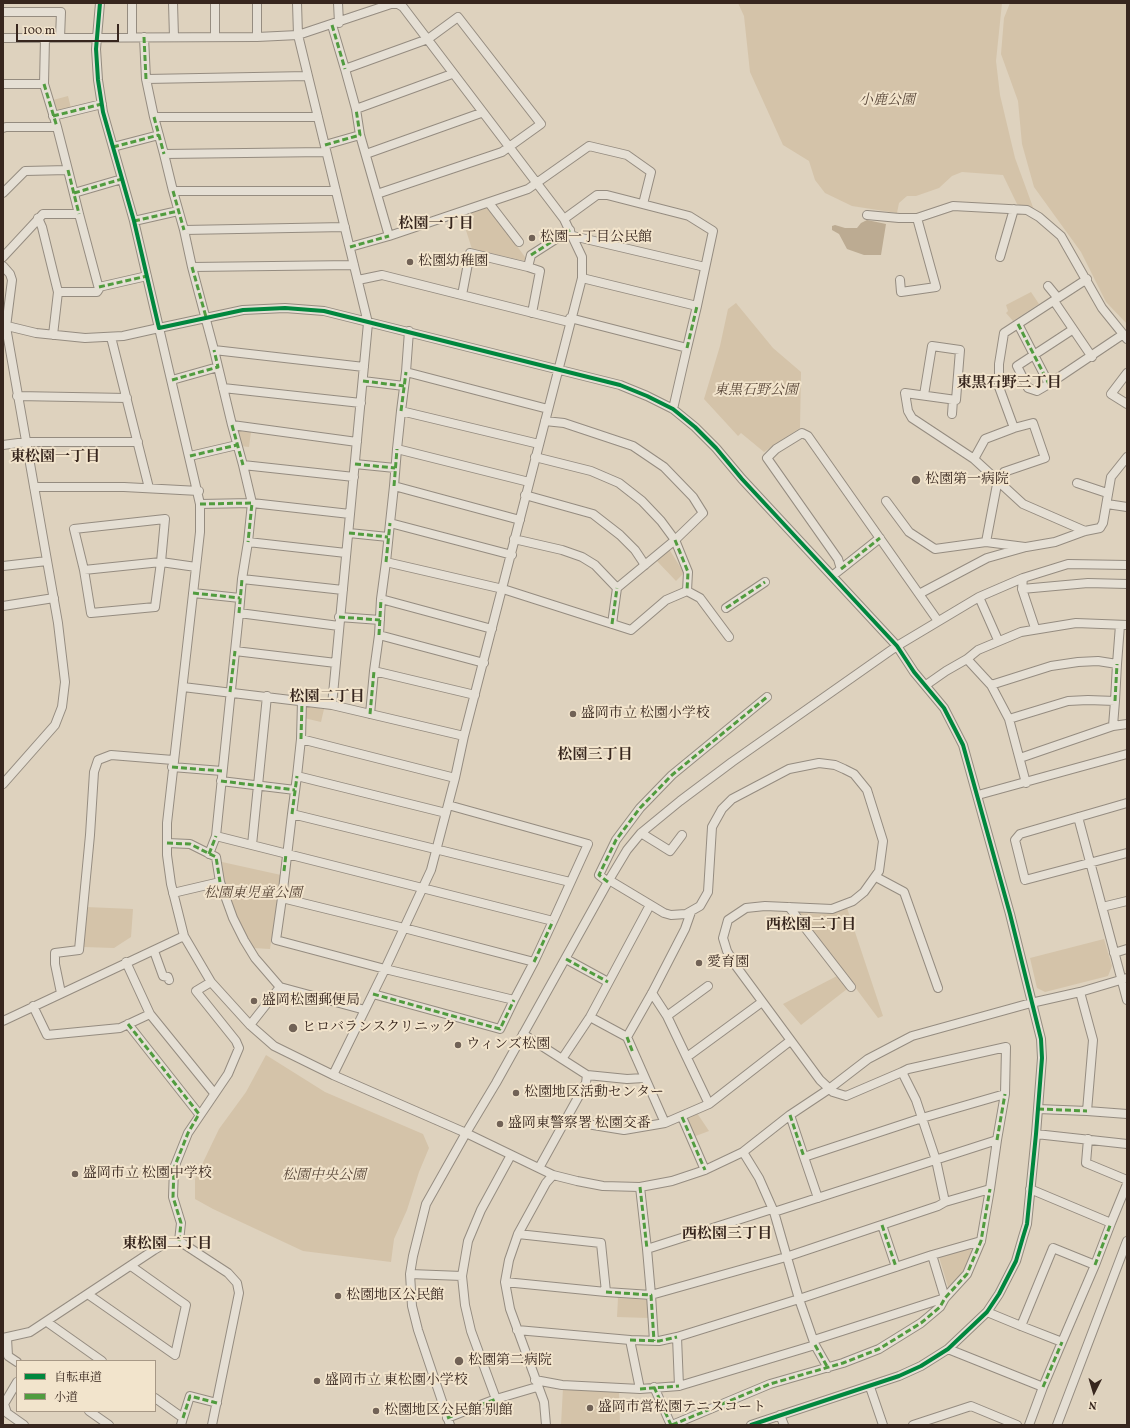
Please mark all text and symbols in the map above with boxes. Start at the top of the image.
scale bar [18,16,121,42]
text: 100 m [23,23,55,39]
park label: 小鹿公園 [859,93,915,109]
district label: 松園一丁目 [399,216,473,234]
place label: 松園一丁目公民館 [540,230,652,246]
marker: 松園一丁目公民館 [527,233,537,243]
place label: 松園幼稚園 [418,254,488,270]
marker: 松園幼稚園 [405,257,415,267]
district label: 東黒石野三丁目 [957,375,1061,393]
park label: 東黒石野公園 [714,383,798,399]
district label: 東松園一丁目 [10,449,100,467]
place label: 松園第一病院 [925,472,1009,488]
marker: 松園第一病院 [910,474,922,486]
district label: 松園二丁目 [290,689,364,707]
place label: 盛岡市立 松園小学校 [581,706,710,722]
marker: 盛岡市立 松園小学校 [568,709,578,719]
district label: 松園三丁目 [558,747,632,765]
park label: 松園東児童公園 [204,886,302,902]
district label: 西松園二丁目 [766,917,856,935]
place label: 愛育園 [707,955,749,971]
marker: 愛育園 [694,958,704,968]
place label: 盛岡松園郵便局 [262,993,360,1009]
marker: 盛岡松園郵便局 [249,996,259,1006]
place label: ヒロバランスクリニック [302,1020,456,1036]
marker: ヒロバランスクリニック [287,1022,299,1034]
place label: ウィンズ松園 [466,1037,550,1053]
marker: ウィンズ松園 [453,1040,463,1050]
place label: 松園地区活動センター [524,1085,664,1101]
marker: 松園地区活動センター [511,1088,521,1098]
place label: 盛岡東警察署 松園交番 [508,1116,651,1132]
marker: 盛岡東警察署 松園交番 [495,1119,505,1129]
place label: 盛岡市立 松園中学校 [83,1166,212,1182]
park label: 松園中央公園 [282,1168,366,1184]
marker: 盛岡市立 松園中学校 [70,1169,80,1179]
district label: 西松園三丁目 [682,1226,772,1244]
district label: 東松園二丁目 [122,1236,212,1254]
place label: 松園地区公民館 [346,1288,444,1304]
marker: 松園地区公民館 [333,1291,343,1301]
place label: 松園第二病院 [468,1353,552,1369]
marker: 松園第二病院 [453,1355,465,1367]
legend [16,1360,156,1412]
text: 自転車道 [54,1370,102,1386]
north arrow [1074,1372,1114,1412]
place label: 盛岡市立 東松園小学校 [325,1373,468,1389]
marker: 盛岡市立 東松園小学校 [312,1376,322,1386]
text: 小道 [54,1390,78,1406]
text: N [1088,1397,1098,1412]
place label: 盛岡市営松園テニスコート [598,1400,766,1416]
place label: 松園地区公民館 別館 [384,1403,513,1419]
marker: 盛岡市営松園テニスコート [585,1403,595,1413]
marker: 松園地区公民館 別館 [371,1406,381,1416]

